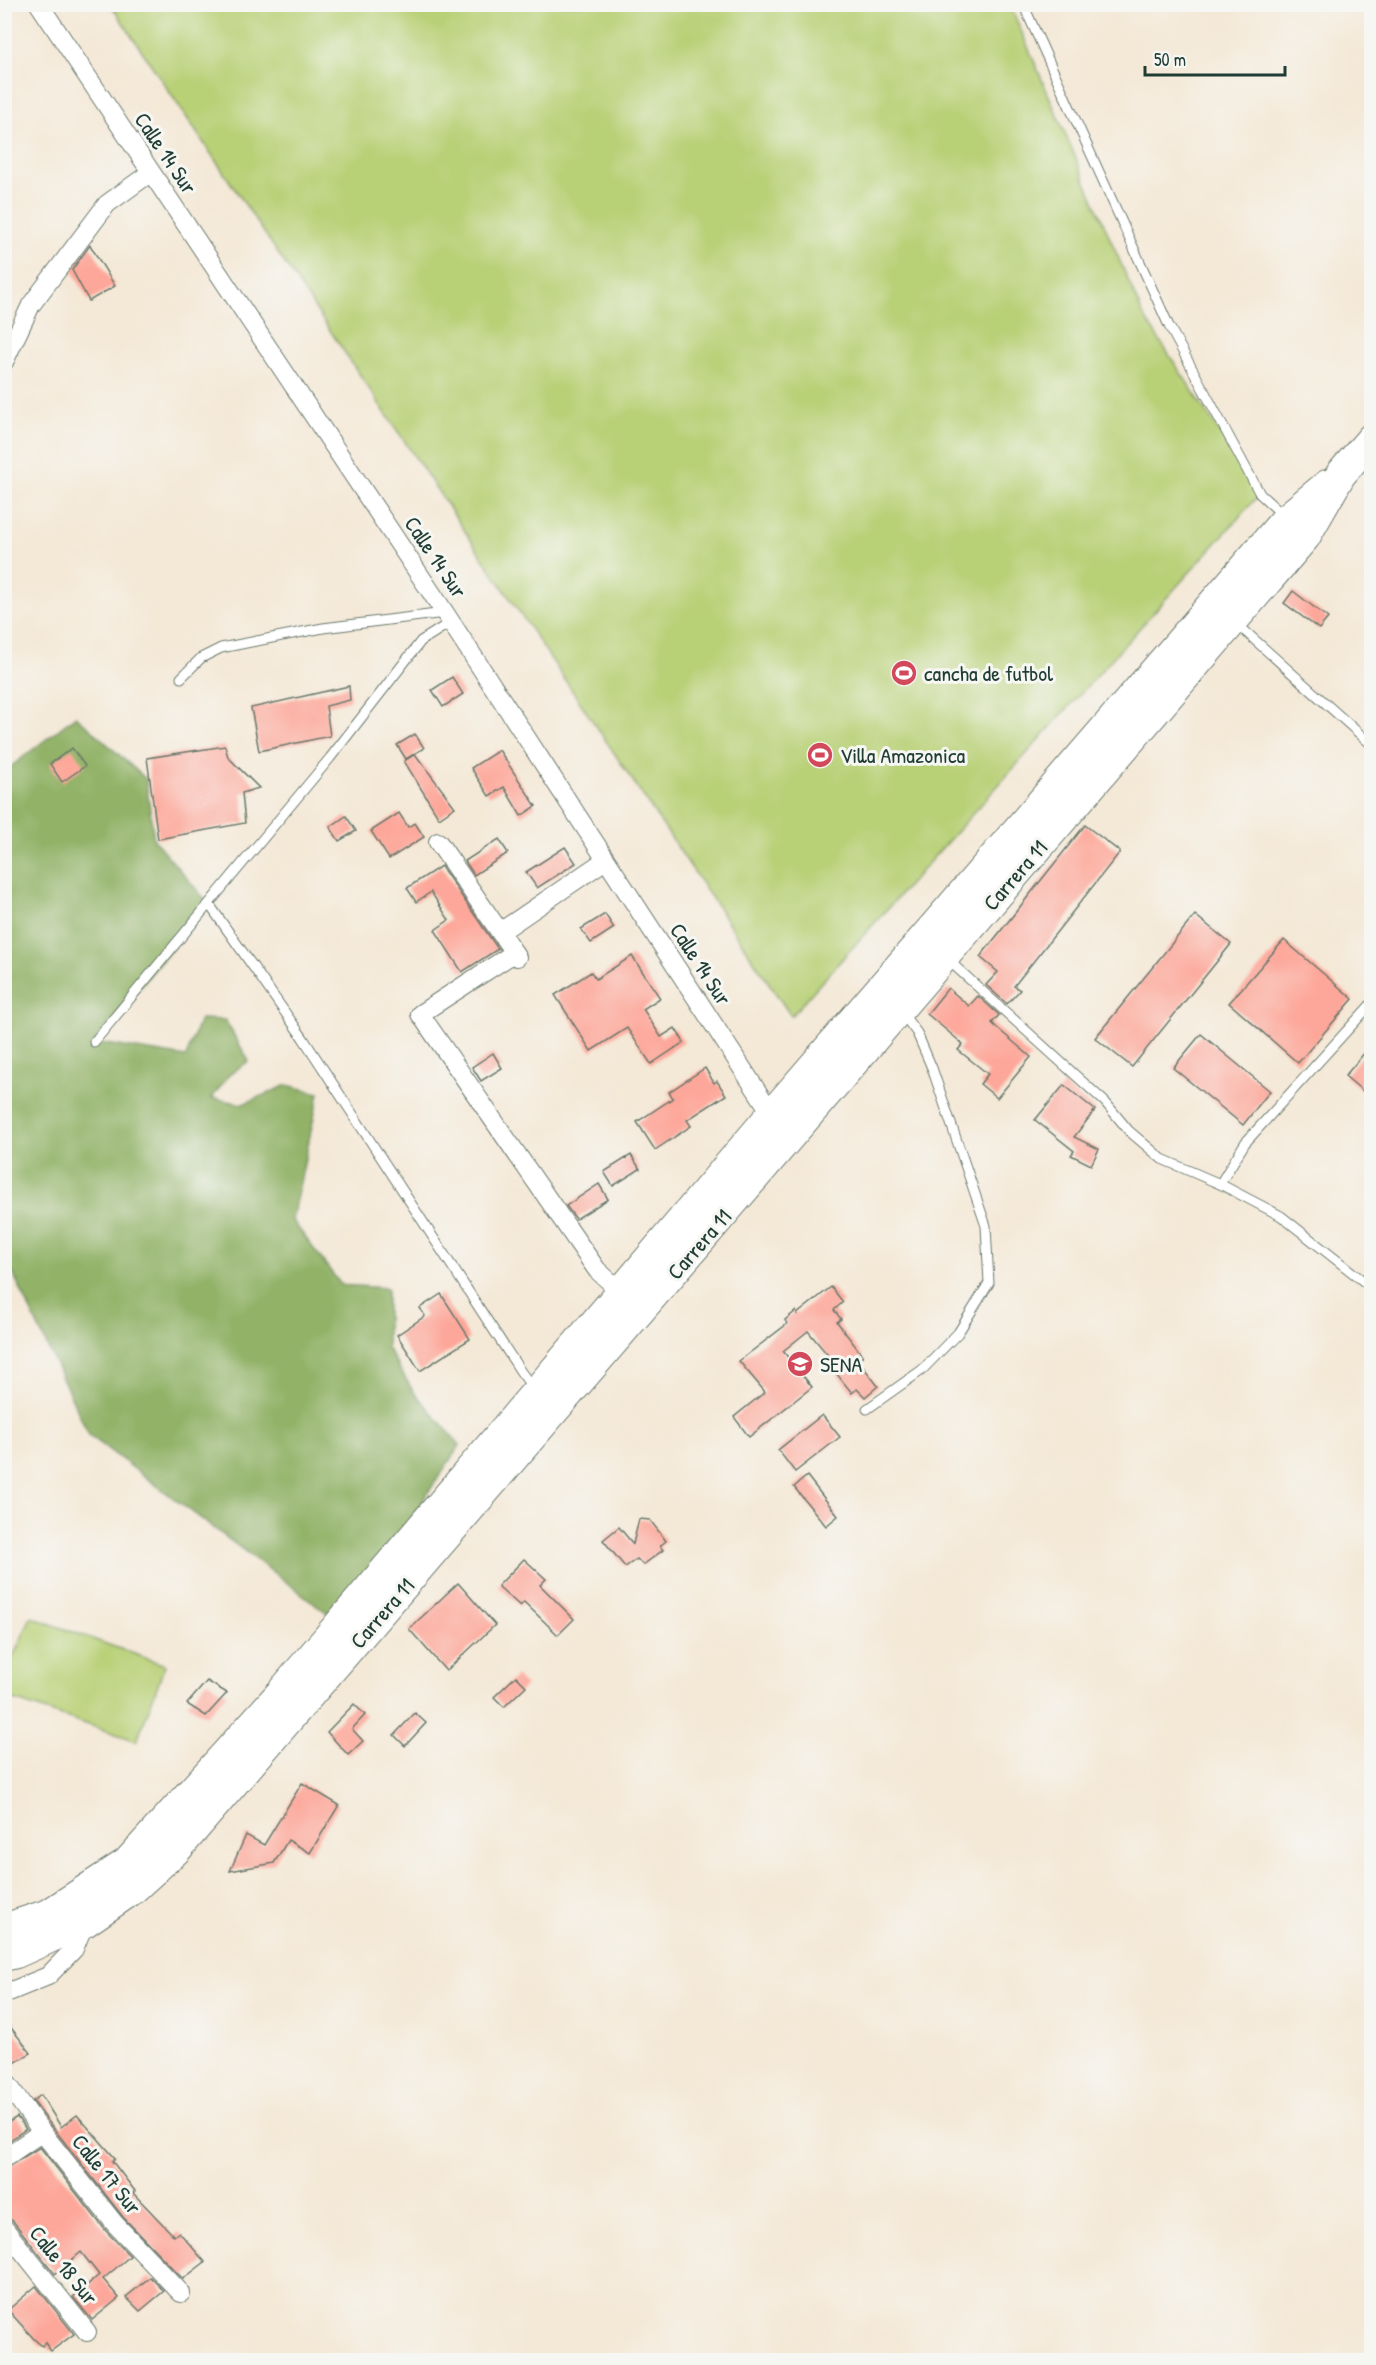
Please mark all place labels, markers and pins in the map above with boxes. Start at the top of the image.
sports icon: cancha de futbol [889,658,919,688]
place label: cancha de futbol [924,658,1053,688]
sports icon: Villa Amazonica [805,740,835,770]
place label: Villa Amazonica [840,740,965,770]
school or university icon: SENA [785,1349,815,1379]
place label: SENA [820,1349,863,1379]

